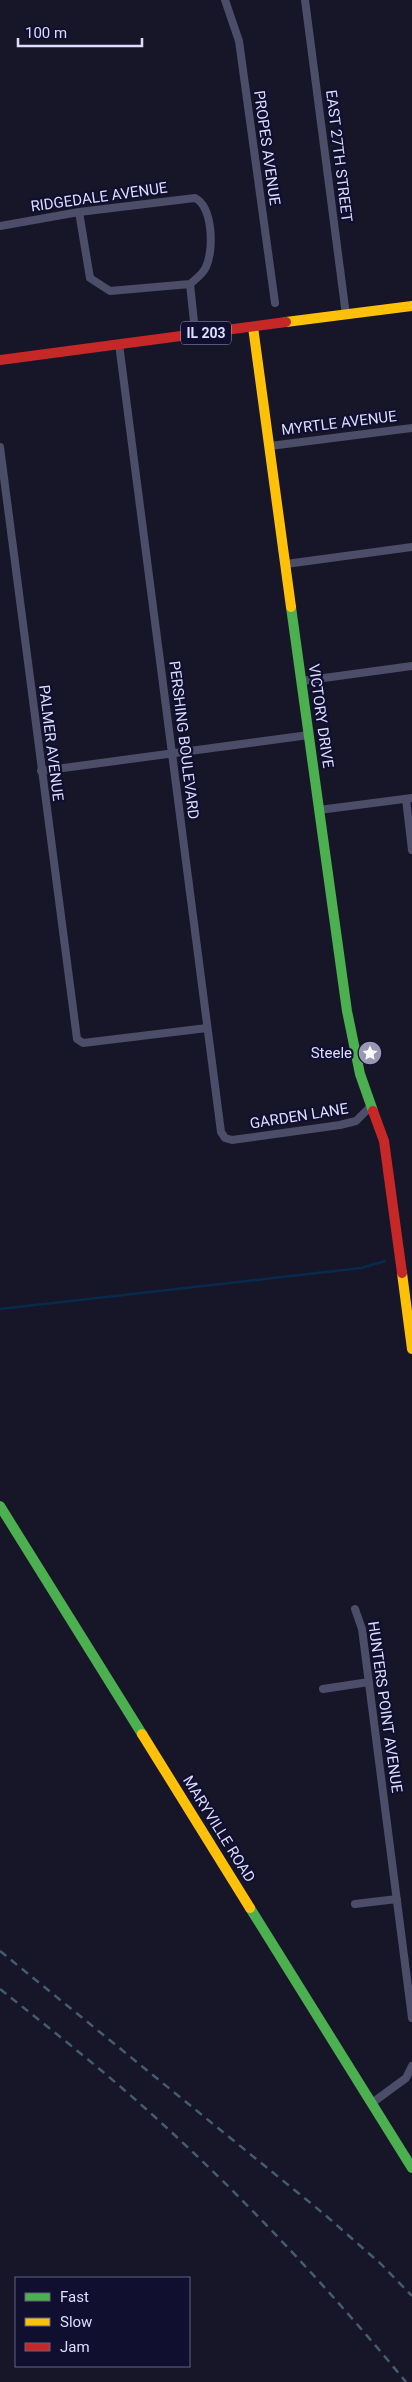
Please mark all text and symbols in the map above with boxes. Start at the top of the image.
scale bar [18,15,141,47]
text: 100 m [25,24,67,42]
street label: PROPES AVENUE [250,89,284,207]
street label: EAST 27TH STREET [322,89,356,223]
street label: RIDGEDALE AVENUE [29,178,169,216]
road number: IL 203 [181,322,231,344]
street label: MYRTLE AVENUE [280,407,398,439]
street label: PERSHING BOULEVARD [165,660,203,820]
street label: VICTORY DRIVE [305,663,337,770]
street label: PALMER AVENUE [35,684,67,803]
place icon: Steele [357,1040,383,1066]
place label: Steele [311,1044,352,1062]
street label: GARDEN LANE [249,1099,350,1133]
street label: HUNTERS POINT AVENUE [364,1620,406,1794]
street label: MARYVILLE ROAD [179,1772,259,1886]
legend [15,2277,190,2367]
text: Fast [60,2288,89,2306]
text: Slow [60,2313,92,2331]
text: Jam [60,2338,90,2356]

